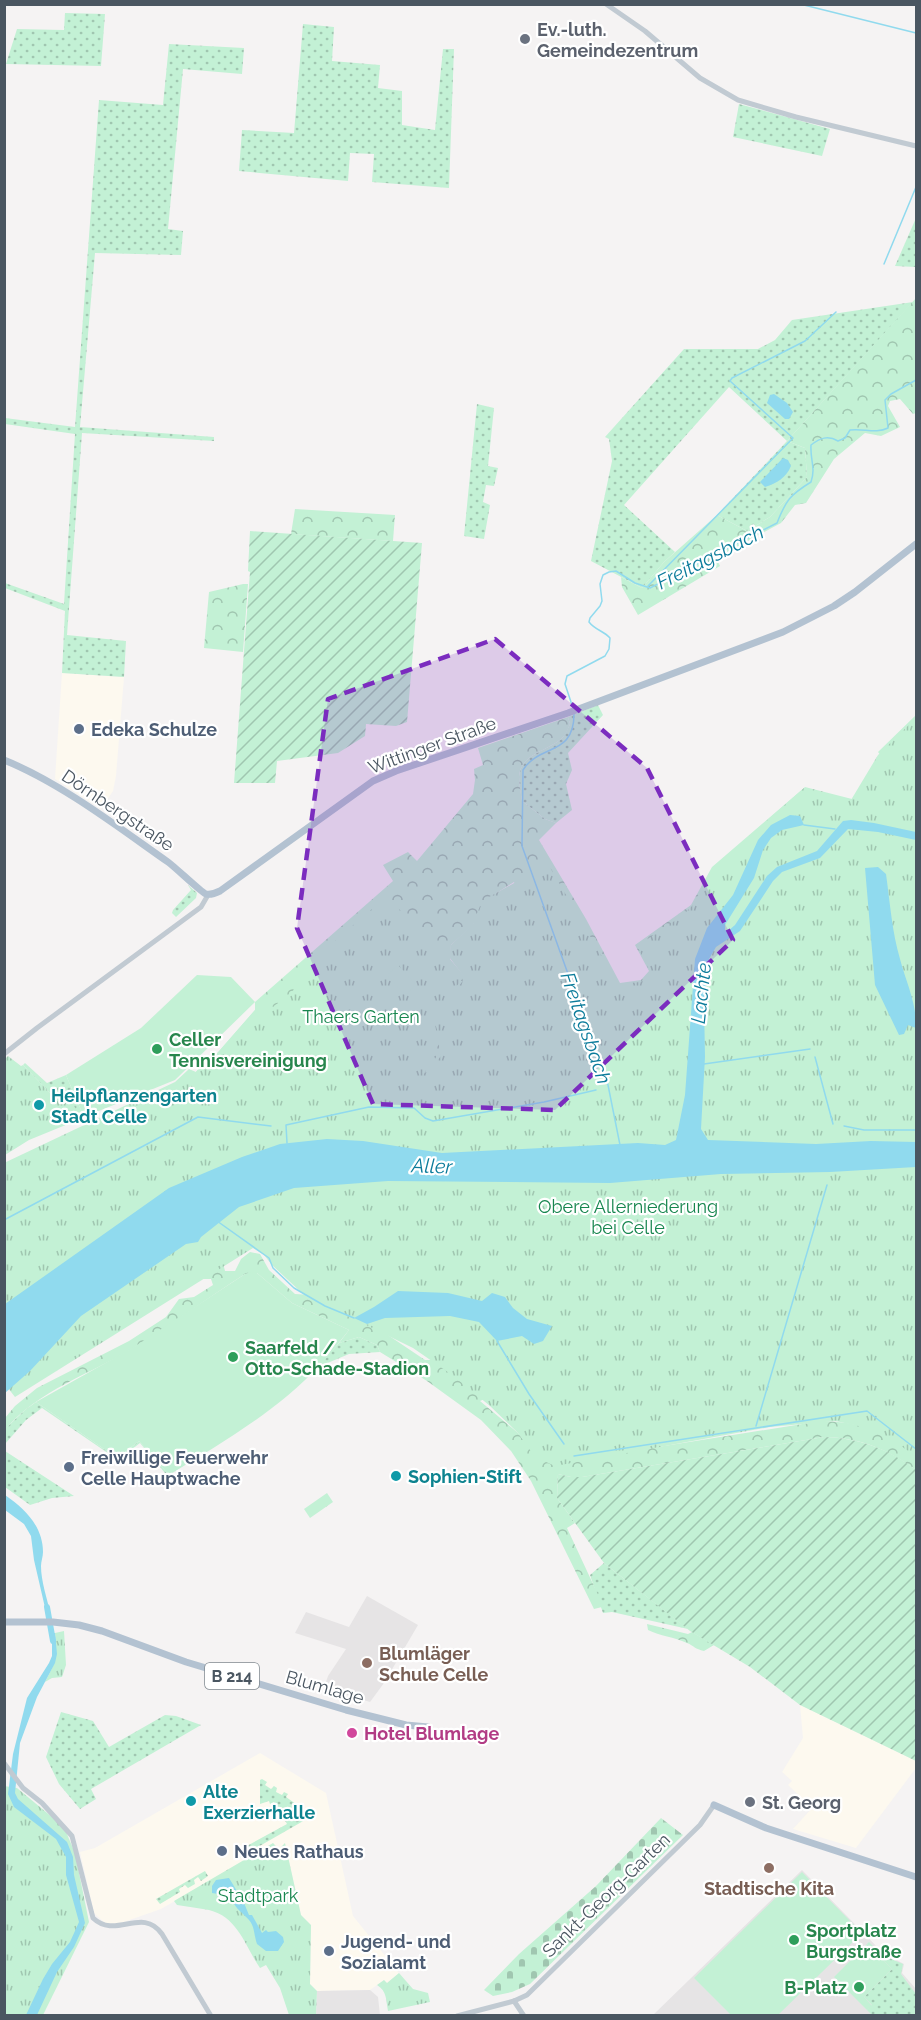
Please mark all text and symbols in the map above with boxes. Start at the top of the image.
place label: Ev.-luth. Gemeindezentrum [537,19,698,61]
marker: Ev.-luth. Gemeindezentrum [518,32,532,46]
water label: Freitagsbach [652,520,768,594]
street label: Wittinger Straße [365,712,499,778]
place label: Edeka Schulze [91,719,217,740]
marker: Edeka Schulze [72,722,86,736]
street label: Dörnbergstraße [58,765,178,855]
water label: Lachte [686,961,716,1025]
water label: Freitagsbach [556,969,616,1087]
park label: Thaers Garten [302,1006,420,1027]
place label: Celler Tennisvereinigung [169,1029,327,1071]
marker: Celler Tennisvereinigung [150,1042,164,1056]
place label: Heilpflanzengarten Stadt Celle [51,1085,217,1127]
marker: Heilpflanzengarten Stadt Celle [32,1098,46,1112]
water label: Aller [410,1153,454,1179]
park label: Obere Allerniederung bei Celle [538,1196,718,1238]
place label: Saarfeld / Otto-Schade-Stadion [245,1337,429,1379]
marker: Saarfeld / Otto-Schade-Stadion [226,1350,240,1364]
place label: Freiwillige Feuerwehr Celle Hauptwache [81,1447,268,1489]
marker: Freiwillige Feuerwehr Celle Hauptwache [62,1460,76,1474]
place label: Sophien-Stift [408,1466,522,1487]
marker: Sophien-Stift [389,1469,403,1483]
place label: Blumläger Schule Celle [379,1643,488,1685]
marker: Blumläger Schule Celle [360,1656,374,1670]
road number: B 214 [205,1663,259,1689]
street label: Blumlage [283,1666,367,1708]
place label: Hotel Blumlage [364,1723,499,1744]
marker: Hotel Blumlage [345,1726,359,1740]
place label: Alte Exerzierhalle [203,1781,316,1823]
place label: St. Georg [762,1792,841,1813]
marker: Alte Exerzierhalle [184,1794,198,1808]
marker: St. Georg [743,1795,757,1809]
street label: Sankt-Georg-Garten [538,1829,674,1961]
place label: Neues Rathaus [234,1841,364,1862]
marker: Neues Rathaus [215,1844,229,1858]
marker: Stadtische Kita [762,1861,776,1875]
place label: Stadtische Kita [704,1878,834,1899]
park label: Stadtpark [218,1885,299,1906]
place label: Sportplatz Burgstraße [806,1920,902,1962]
place label: Jugend- und Sozialamt [341,1931,451,1973]
marker: Sportplatz Burgstraße [787,1933,801,1947]
marker: Jugend- und Sozialamt [322,1944,336,1958]
place label: B-Platz [784,1977,847,1998]
marker: B-Platz [852,1980,866,1994]

